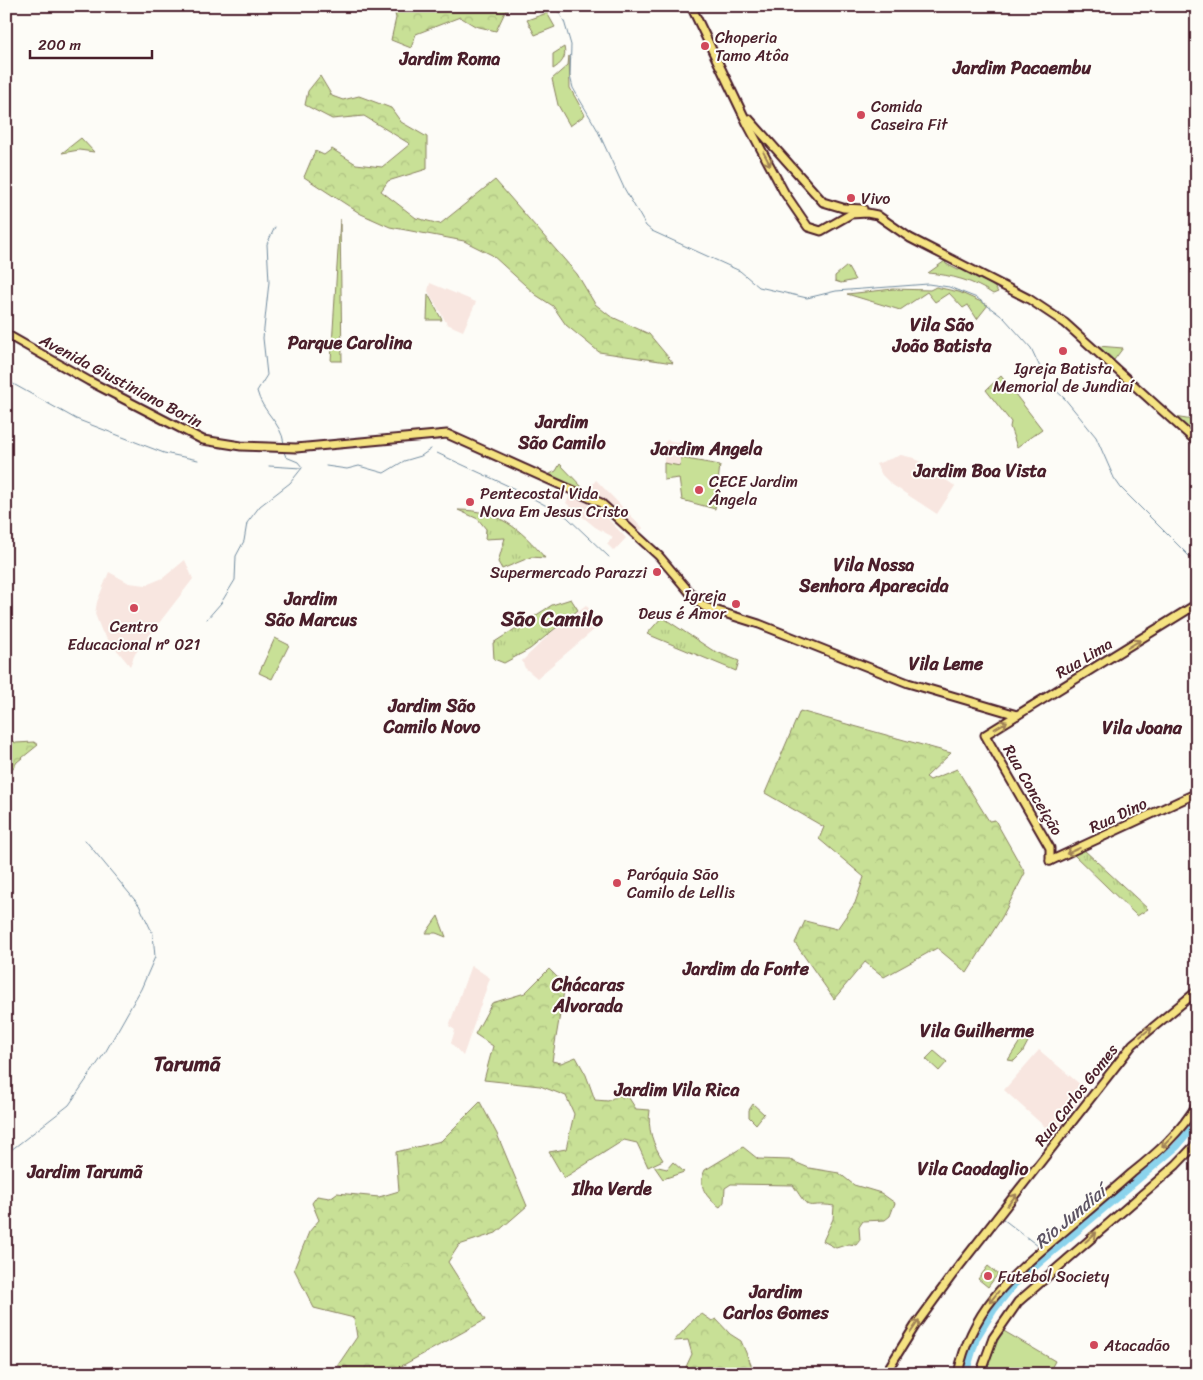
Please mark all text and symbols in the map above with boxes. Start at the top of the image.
place label: Choperia Tamo Atôa [715,23,789,70]
scale bar [30,28,152,60]
text: 200 m [38,32,82,58]
marker: Choperia Tamo Atôa [699,40,711,52]
district label: Jardim Roma [399,43,500,75]
district label: Jardim Pacaembu [952,52,1091,84]
place label: Comida Caseira Fit [871,92,948,139]
marker: Comida Caseira Fit [855,109,867,121]
one-way arrow [763,151,772,166]
place label: Vivo [861,184,891,213]
marker: Vivo [845,192,857,204]
district label: Vila São João Batista [892,309,992,362]
street label: Avenida Giustiniano Borin [33,325,208,437]
district label: Parque Carolina [288,327,412,359]
marker: Igreja Batista Memorial de Jundiaí [1057,345,1069,357]
place label: Igreja Batista Memorial de Jundiaí [993,354,1136,401]
district label: Jardim São Camilo [517,406,607,459]
district label: Jardim Angela [650,433,763,465]
district label: Jardim Boa Vista [913,455,1047,487]
place label: CECE Jardim Ângela [708,467,798,514]
place label: Pentecostal Vida Nova Em Jesus Cristo [480,479,629,526]
marker: CECE Jardim Ângela [693,484,705,496]
marker: Pentecostal Vida Nova Em Jesus Cristo [464,496,476,508]
district label: Vila Nossa Senhora Aparecida [798,549,949,602]
place label: Supermercado Parazzi [490,558,648,587]
marker: Supermercado Parazzi [651,566,663,578]
place label: Igreja Deus é Amor [638,581,727,628]
district label: Jardim São Marcus [264,583,358,636]
marker: Igreja Deus é Amor [730,598,742,610]
district label: São Camilo [500,600,603,638]
marker: Centro Educacional nº 021 [128,602,140,614]
place label: Centro Educacional nº 021 [68,612,201,659]
street label: Rua Lima [1050,629,1118,687]
one-way arrow [1126,639,1140,649]
district label: Vila Leme [909,648,984,680]
district label: Jardim São Camilo Novo [383,690,481,743]
district label: Vila Joana [1102,712,1183,744]
one-way arrow [994,719,1008,729]
street label: Rua Conceição [995,739,1071,841]
street label: Rua Dino [1084,789,1152,841]
one-way arrow [1066,846,1081,856]
place label: Paróquia São Camilo de Lellis [627,860,735,907]
marker: Paróquia São Camilo de Lellis [611,877,623,889]
district label: Jardim da Fonte [682,953,810,985]
district label: Chácaras Alvorada [551,969,625,1022]
district label: Vila Guilherme [920,1015,1034,1047]
one-way arrow [1139,1026,1152,1037]
street label: Rua Carlos Gomes [1026,1037,1126,1153]
district label: Tarumã [154,1045,222,1083]
district label: Jardim Vila Rica [613,1074,741,1106]
one-way arrow [1161,1136,1173,1149]
district label: Vila Caodaglio [918,1153,1029,1185]
district label: Jardim Tarumã [26,1156,144,1188]
district label: Ilha Verde [571,1173,652,1205]
water label: Rio Jundiaí [1027,1174,1117,1257]
one-way arrow [1006,1193,1017,1206]
one-way arrow [1084,1231,1097,1242]
place label: Futebol Society [998,1262,1110,1291]
marker: Futebol Society [982,1270,994,1282]
district label: Jardim Carlos Gomes [722,1276,829,1329]
one-way arrow [988,1290,999,1303]
one-way arrow [910,1319,920,1333]
place label: Atacadão [1103,1331,1170,1360]
marker: Atacadão [1088,1339,1100,1351]

